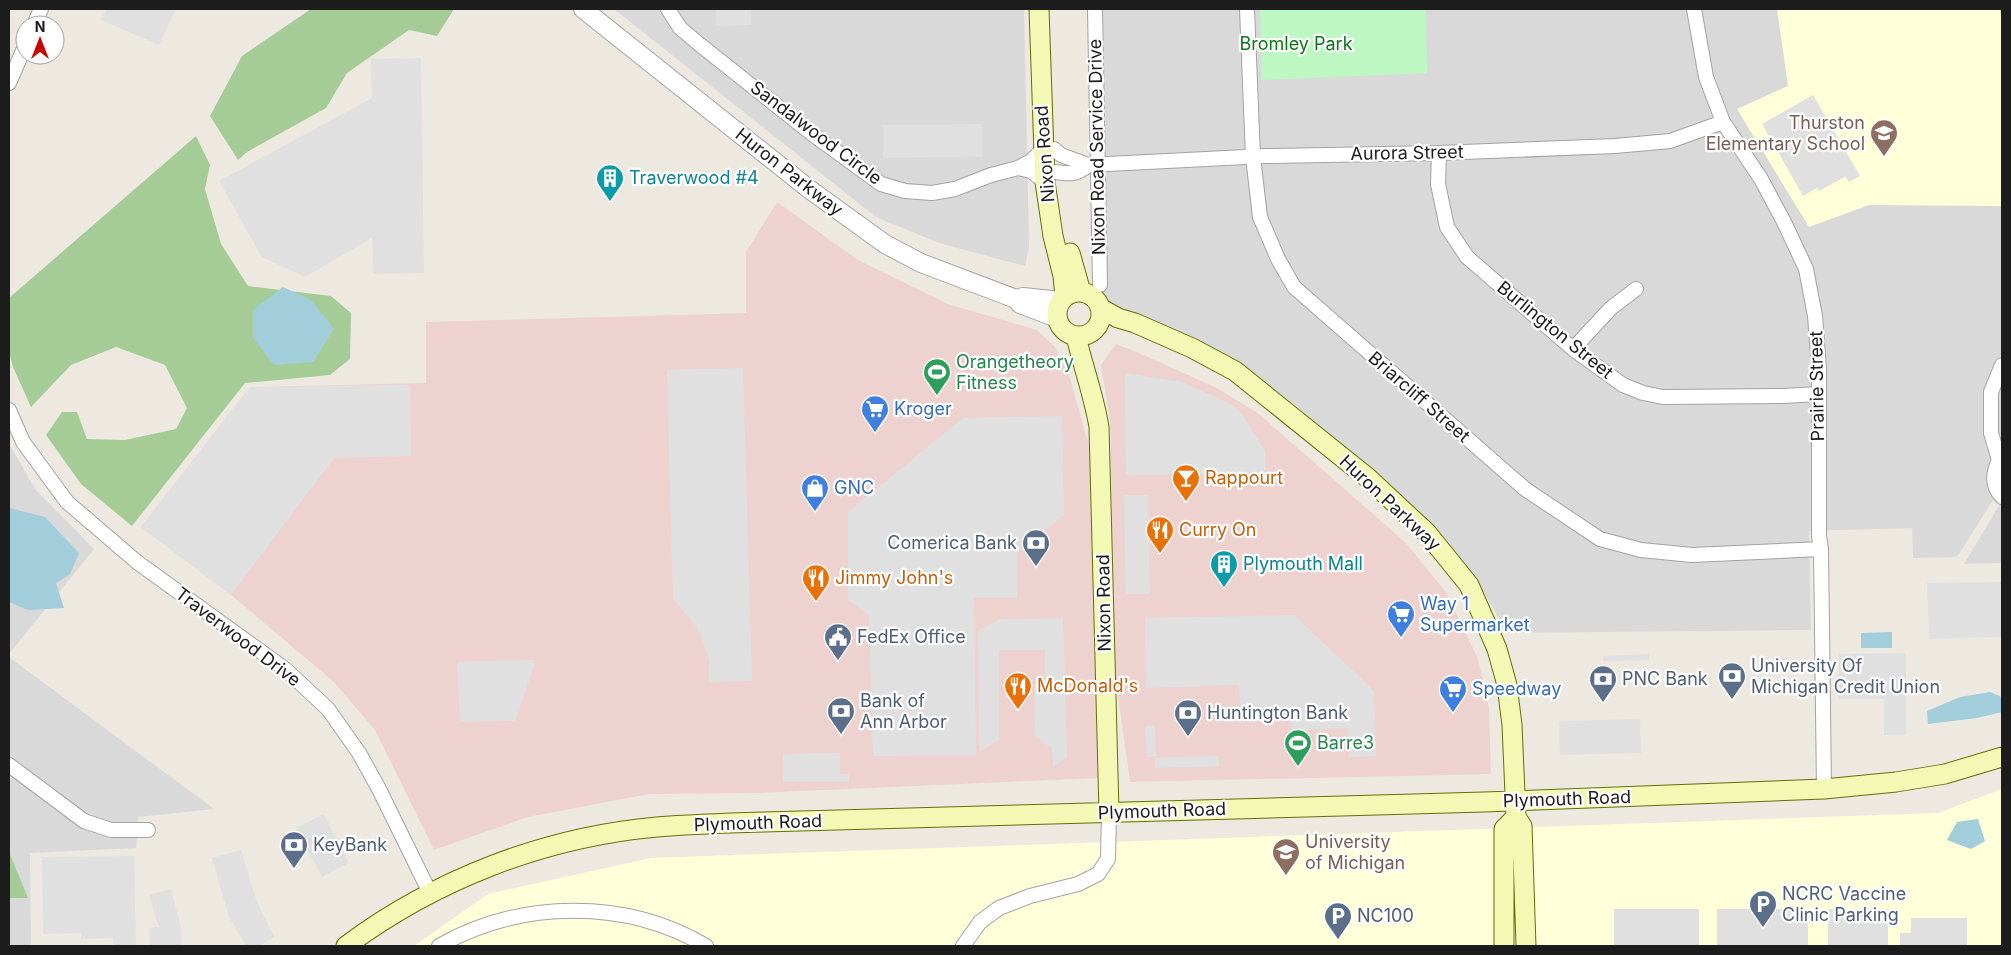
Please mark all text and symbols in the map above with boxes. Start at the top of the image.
north arrow [15,15,65,65]
text: N [35,18,45,35]
park label: Bromley Park [1239,33,1353,54]
street label: Nixon Road Service Drive [1084,39,1109,255]
street label: Sandalwood Circle [746,76,886,189]
street label: Nixon Road [1031,105,1058,203]
place label: Thurston Elementary School [1706,112,1865,154]
school or university icon: Thurston Elementary School [1869,118,1899,157]
street label: Huron Parkway [732,123,847,220]
street label: Aurora Street [1350,141,1464,164]
building icon: Traverwood #4 [595,163,625,202]
place label: Traverwood #4 [629,167,759,188]
street label: Burlington Street [1493,276,1618,383]
street label: Prairie Street [1805,330,1828,441]
street label: Briarcliff Street [1364,347,1474,446]
place label: Orangetheory Fitness [956,351,1074,393]
sports icon: Orangetheory Fitness [922,357,952,396]
supermarket icon: Kroger [860,394,890,433]
place label: Kroger [894,398,952,419]
street label: Huron Parkway [1336,451,1445,555]
bar icon: Rappourt [1171,463,1201,502]
place label: Rappourt [1205,467,1283,488]
shop icon: GNC [800,473,830,512]
place label: GNC [834,477,874,498]
restaurant icon: Curry On [1145,515,1175,554]
place label: Curry On [1179,519,1256,540]
bank icon: Comerica Bank [1021,528,1051,567]
place label: Comerica Bank [887,532,1017,553]
building icon: Plymouth Mall [1209,549,1239,588]
place label: Plymouth Mall [1243,553,1363,574]
street label: Nixon Road [1092,554,1115,652]
restaurant icon: Jimmy John's [801,563,831,602]
place label: Jimmy John's [835,567,953,588]
street label: Traverwood Drive [172,583,305,690]
place label: Way 1 Supermarket [1420,593,1530,635]
supermarket icon: Way 1 Supermarket [1386,599,1416,638]
public building icon: FedEx Office [823,622,853,661]
place label: FedEx Office [857,626,966,647]
place label: University Of Michigan Credit Union [1751,655,1940,697]
bank icon: University Of Michigan Credit Union [1717,661,1747,700]
bank icon: PNC Bank [1588,664,1618,703]
place label: PNC Bank [1622,668,1708,689]
restaurant icon: McDonald's [1003,671,1033,710]
supermarket icon: Speedway [1438,674,1468,713]
place label: McDonald's [1037,675,1138,696]
place label: Speedway [1472,678,1561,699]
place label: Bank of Ann Arbor [860,690,947,732]
bank icon: Bank of Ann Arbor [826,696,856,735]
bank icon: Huntington Bank [1173,698,1203,737]
place label: Huntington Bank [1207,702,1348,723]
sports icon: Barre3 [1283,728,1313,767]
place label: Barre3 [1317,732,1374,753]
street label: Plymouth Road [1503,786,1631,811]
street label: Plymouth Road [1098,798,1226,823]
street label: Plymouth Road [694,810,822,835]
bank icon: KeyBank [279,830,309,869]
place label: University of Michigan [1305,831,1405,873]
place label: KeyBank [313,834,387,855]
school or university icon: University of Michigan [1271,837,1301,876]
place label: NCRC Vaccine Clinic Parking [1782,883,1906,925]
parking icon: NCRC Vaccine Clinic Parking [1748,889,1778,928]
parking icon: NC100 [1323,901,1353,940]
place label: NC100 [1357,905,1414,926]

